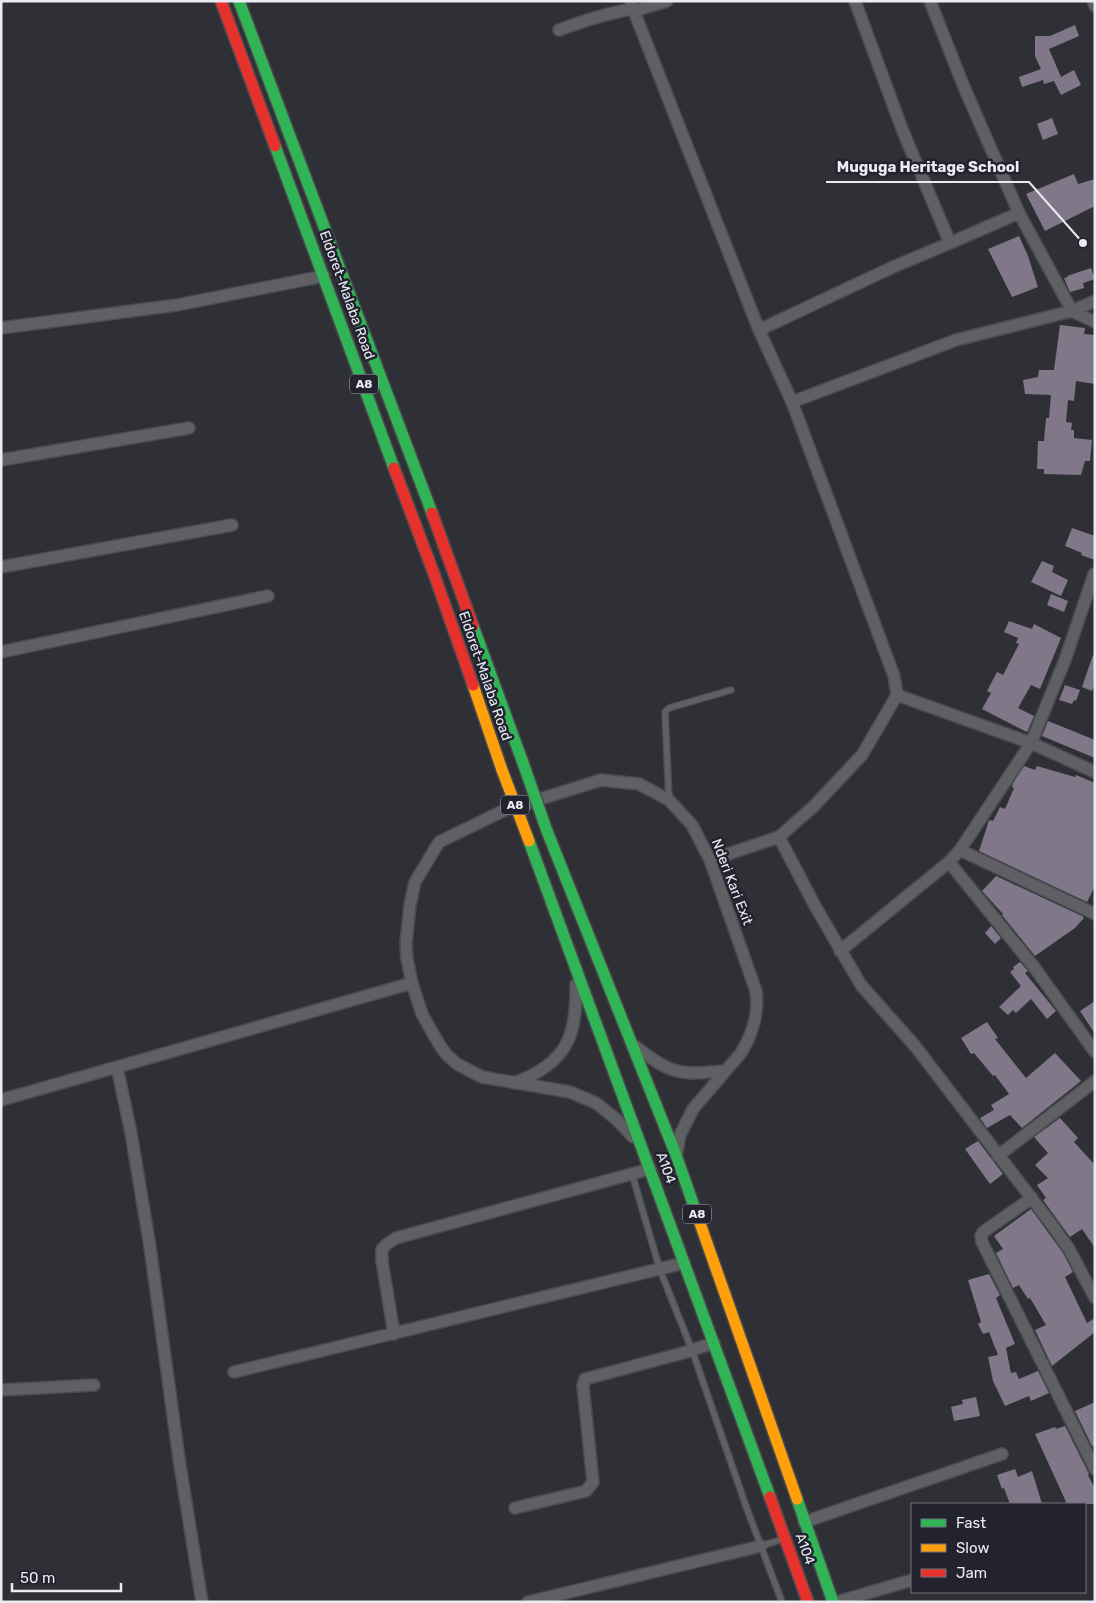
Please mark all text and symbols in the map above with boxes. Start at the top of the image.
callout: Muguga Heritage School [826,152,1029,182]
text: Muguga Heritage School [837,158,1019,176]
street label: Eldoret-Malaba Road [316,228,378,362]
road number: A8 [350,374,378,394]
street label: Eldoret-Malaba Road [455,609,515,743]
road number: A8 [501,796,529,814]
street label: Nderi Kari Exit [708,836,756,928]
street label: A104 [652,1150,680,1186]
road number: A8 [683,1204,711,1224]
legend [911,1503,1086,1593]
text: Fast [956,1514,986,1532]
street label: A104 [791,1531,819,1567]
text: Slow [956,1539,989,1557]
scale bar [12,1560,121,1592]
text: Jam [956,1564,987,1582]
text: 50 m [20,1569,55,1587]

